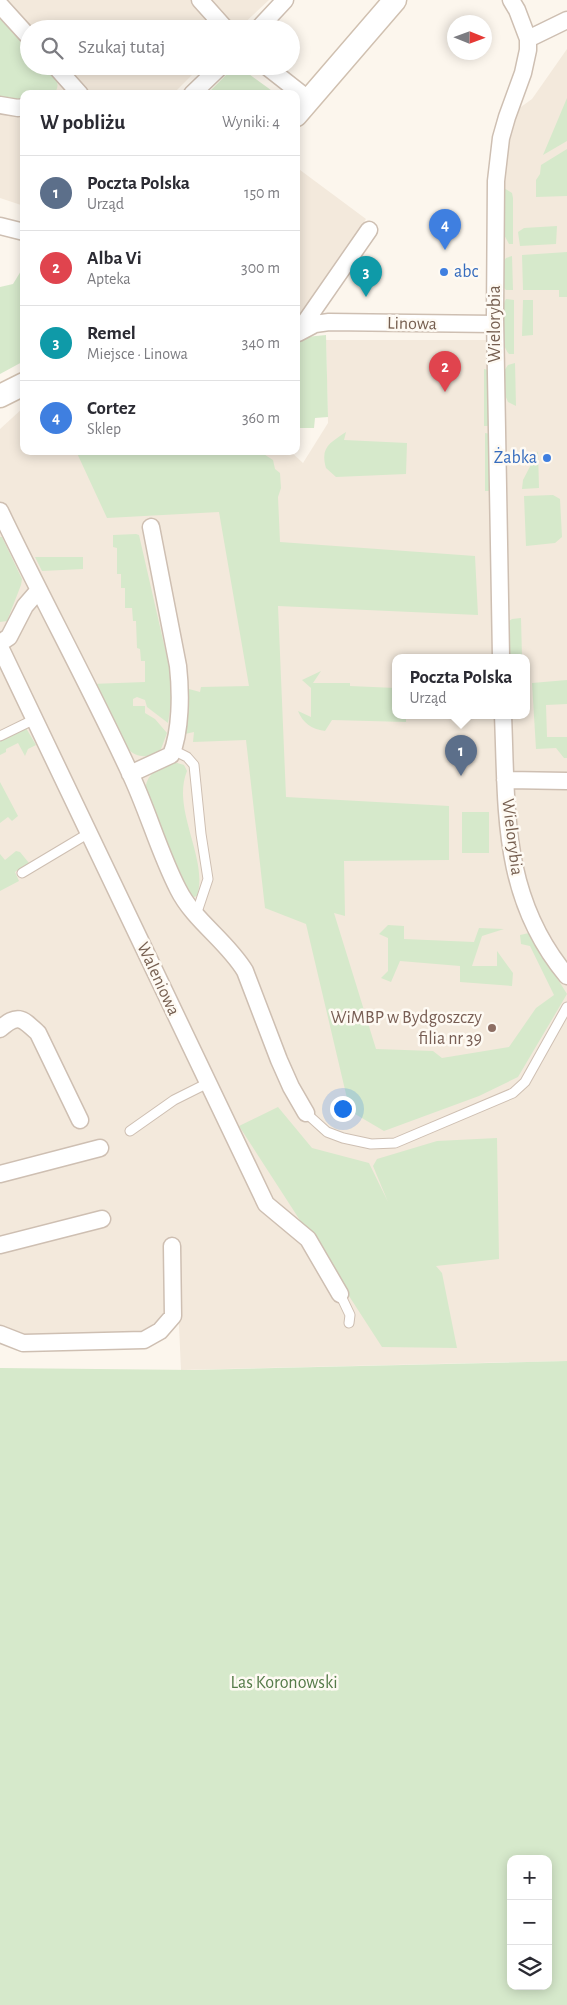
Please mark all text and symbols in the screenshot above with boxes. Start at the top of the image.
north arrow [447,15,492,60]
search box [20,20,300,75]
icon: search [38,34,66,62]
text: Szukaj tutaj [78,38,165,57]
text: W pobliżu [40,112,125,133]
text: Wyniki: 4 [222,114,280,130]
text: Poczta Polska [87,174,190,193]
text: 1 [53,185,59,201]
text: 150 m [244,185,280,201]
text: Urząd [87,196,124,212]
pin: 4 [429,209,461,250]
text: Alba Vi [87,249,142,268]
pin: 3 [350,256,382,297]
text: 2 [52,260,60,276]
text: 300 m [241,260,280,276]
place label: abc [454,263,479,281]
marker: abc [438,266,450,278]
text: Apteka [87,271,131,287]
street label: Wielorybia [486,285,504,363]
street label: Linowa [387,315,437,333]
text: Remel [87,324,136,343]
text: 3 [53,335,59,351]
text: 340 m [242,335,280,351]
text: Miejsce · Linowa [87,346,188,362]
pin: 2 [429,351,461,392]
text: Cortez [87,399,136,418]
text: 4 [52,410,60,426]
text: 360 m [242,410,280,426]
text: Sklep [87,421,121,437]
place label: Żabka [494,447,537,467]
marker: Żabka [541,452,553,464]
popup [392,654,530,719]
text: Poczta Polska [410,668,512,687]
text: Urząd [410,690,447,706]
pin: 1 [445,735,477,776]
street label: Wielorybia [498,797,526,877]
street label: Waleniowa [133,940,183,1018]
place label: WiMBP w Bydgoszczy filia nr 39 [330,1009,482,1048]
marker: WiMBP w Bydgoszczy filia nr 39 [486,1022,498,1034]
your location [330,1096,356,1122]
park label: Las Koronowski [230,1674,338,1692]
map controls [507,1855,552,1990]
button: + [507,1855,552,1900]
button: − [507,1900,552,1945]
button: layers [507,1945,552,1990]

